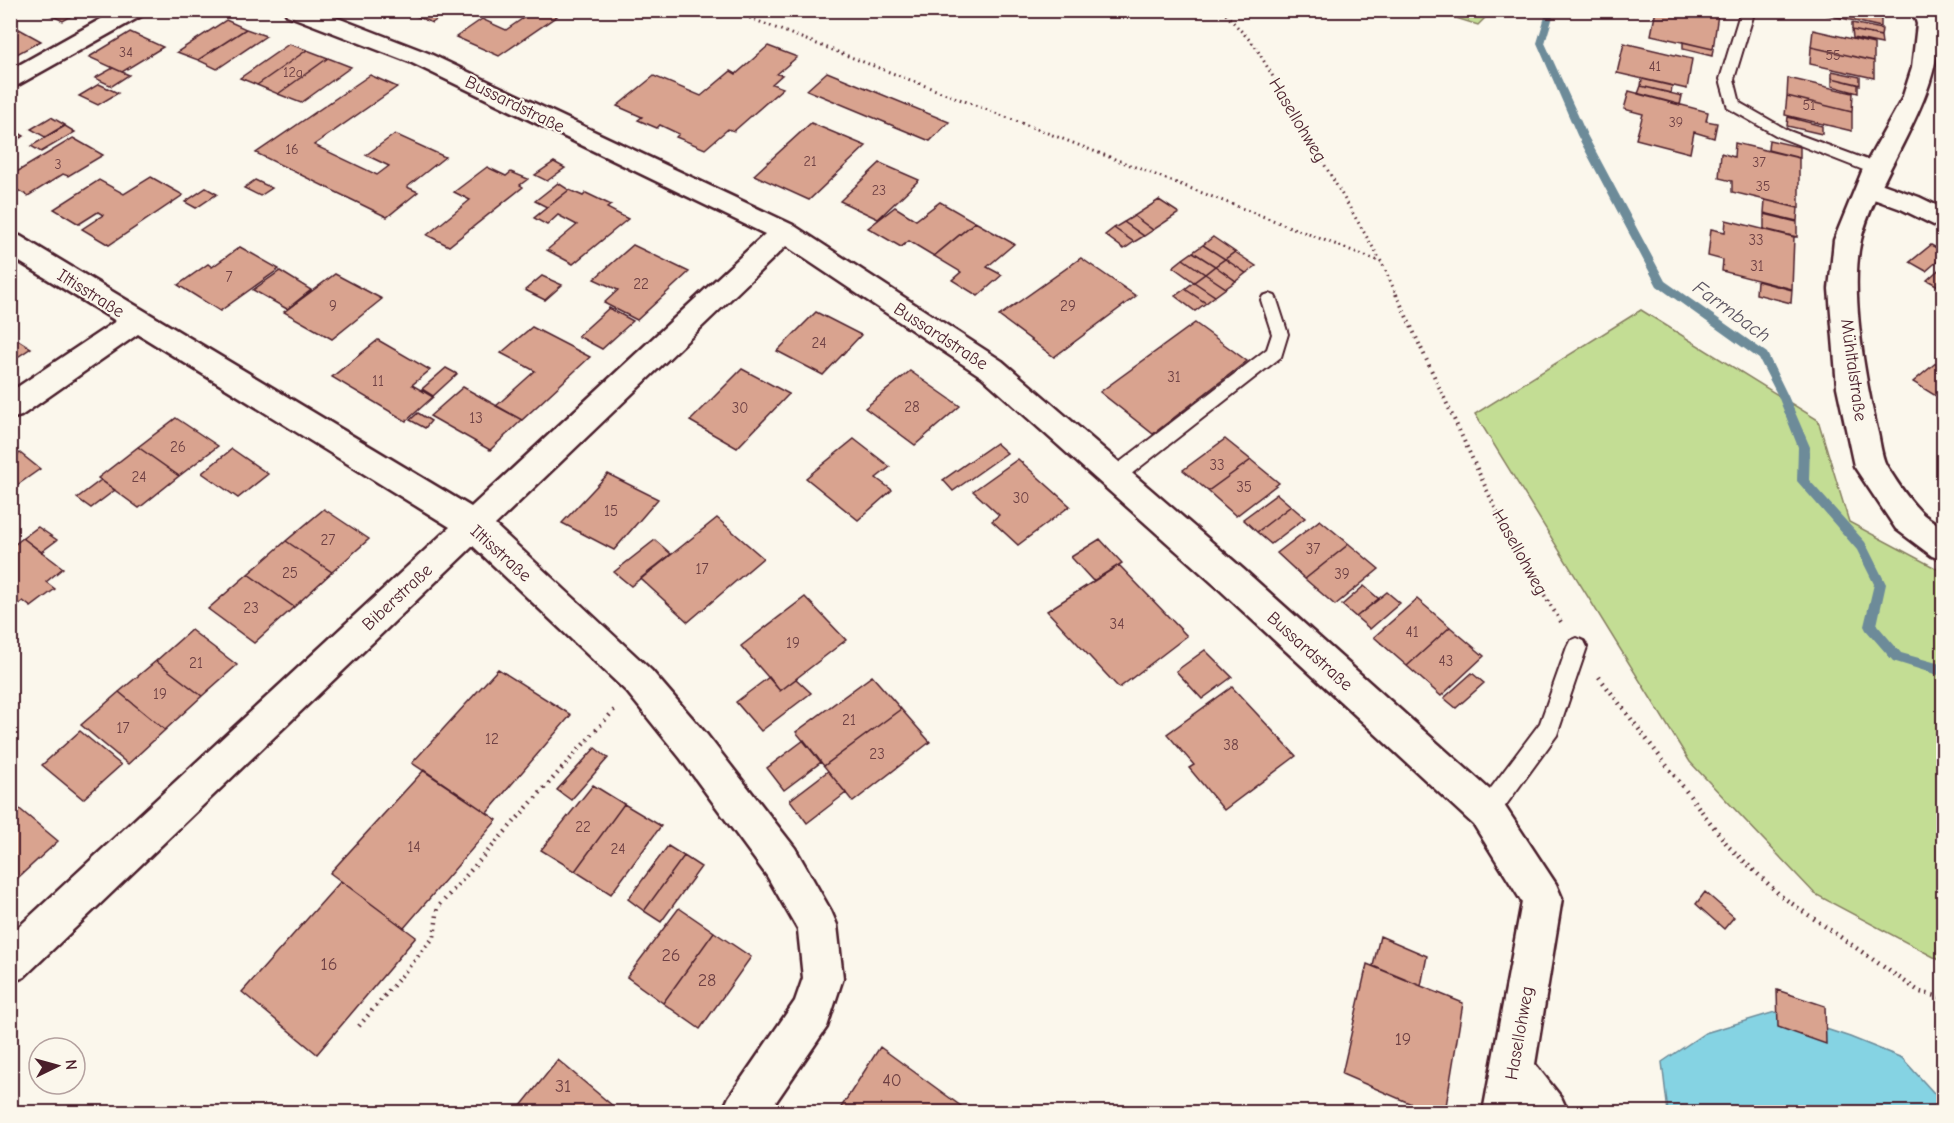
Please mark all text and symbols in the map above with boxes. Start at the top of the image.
house number: 34 [119,44,133,61]
house number: 55 [1825,47,1841,64]
house number: 41 [1649,58,1661,75]
house number: 12a [283,64,303,81]
street label: Bussardstraße [462,71,568,138]
street label: Hasellohweg [1264,74,1331,166]
house number: 51 [1802,97,1816,114]
house number: 39 [1669,114,1683,131]
house number: 16 [285,141,299,158]
house number: 21 [804,153,816,170]
house number: 37 [1752,154,1766,171]
house number: 3 [54,156,62,173]
house number: 35 [1756,178,1770,195]
house number: 23 [872,182,886,199]
house number: 33 [1748,231,1764,249]
house number: 31 [1750,257,1764,275]
street label: Iltisstraße [53,265,128,322]
house number: 7 [225,268,233,286]
house number: 22 [633,275,649,293]
water label: Farrnbach [1688,276,1775,347]
house number: 9 [329,297,337,315]
house number: 29 [1060,297,1076,315]
street label: Bussardstraße [890,298,992,375]
street label: Mühltalstraße [1836,318,1871,423]
house number: 24 [811,334,827,352]
house number: 31 [1167,368,1181,386]
house number: 11 [372,372,384,390]
house number: 28 [904,398,920,416]
house number: 30 [732,399,748,417]
house number: 13 [469,409,483,427]
house number: 26 [170,438,186,456]
house number: 33 [1209,456,1225,474]
house number: 24 [131,468,147,486]
house number: 35 [1236,478,1252,496]
house number: 30 [1013,489,1029,507]
house number: 15 [604,502,618,520]
street label: Hasellohweg [1487,506,1552,599]
street label: Iltisstraße [466,520,536,586]
house number: 27 [321,531,335,549]
house number: 37 [1306,540,1320,558]
street label: Biberstraße [358,560,437,635]
house number: 17 [695,560,709,578]
house number: 25 [282,564,298,582]
house number: 39 [1334,565,1350,583]
house number: 23 [243,599,259,617]
street label: Bussardstraße [1263,607,1357,695]
house number: 34 [1110,615,1124,633]
house number: 41 [1405,623,1419,641]
house number: 19 [786,634,800,652]
house number: 43 [1439,652,1453,670]
house number: 21 [189,654,203,672]
house number: 19 [153,685,167,703]
house number: 21 [842,711,856,729]
house number: 17 [116,719,130,737]
house number: 12 [485,730,499,748]
house number: 38 [1223,736,1239,754]
house number: 23 [869,745,885,763]
house number: 22 [575,818,591,836]
house number: 14 [407,838,421,856]
house number: 24 [610,840,626,858]
house number: 26 [661,945,681,966]
house number: 16 [321,954,337,975]
house number: 28 [698,970,716,991]
street label: Hasellohweg [1501,985,1538,1082]
house number: 19 [1395,1029,1411,1050]
north arrow [27,1036,87,1096]
text: N [62,1059,80,1071]
house number: 40 [882,1070,902,1091]
house number: 31 [555,1076,571,1097]

